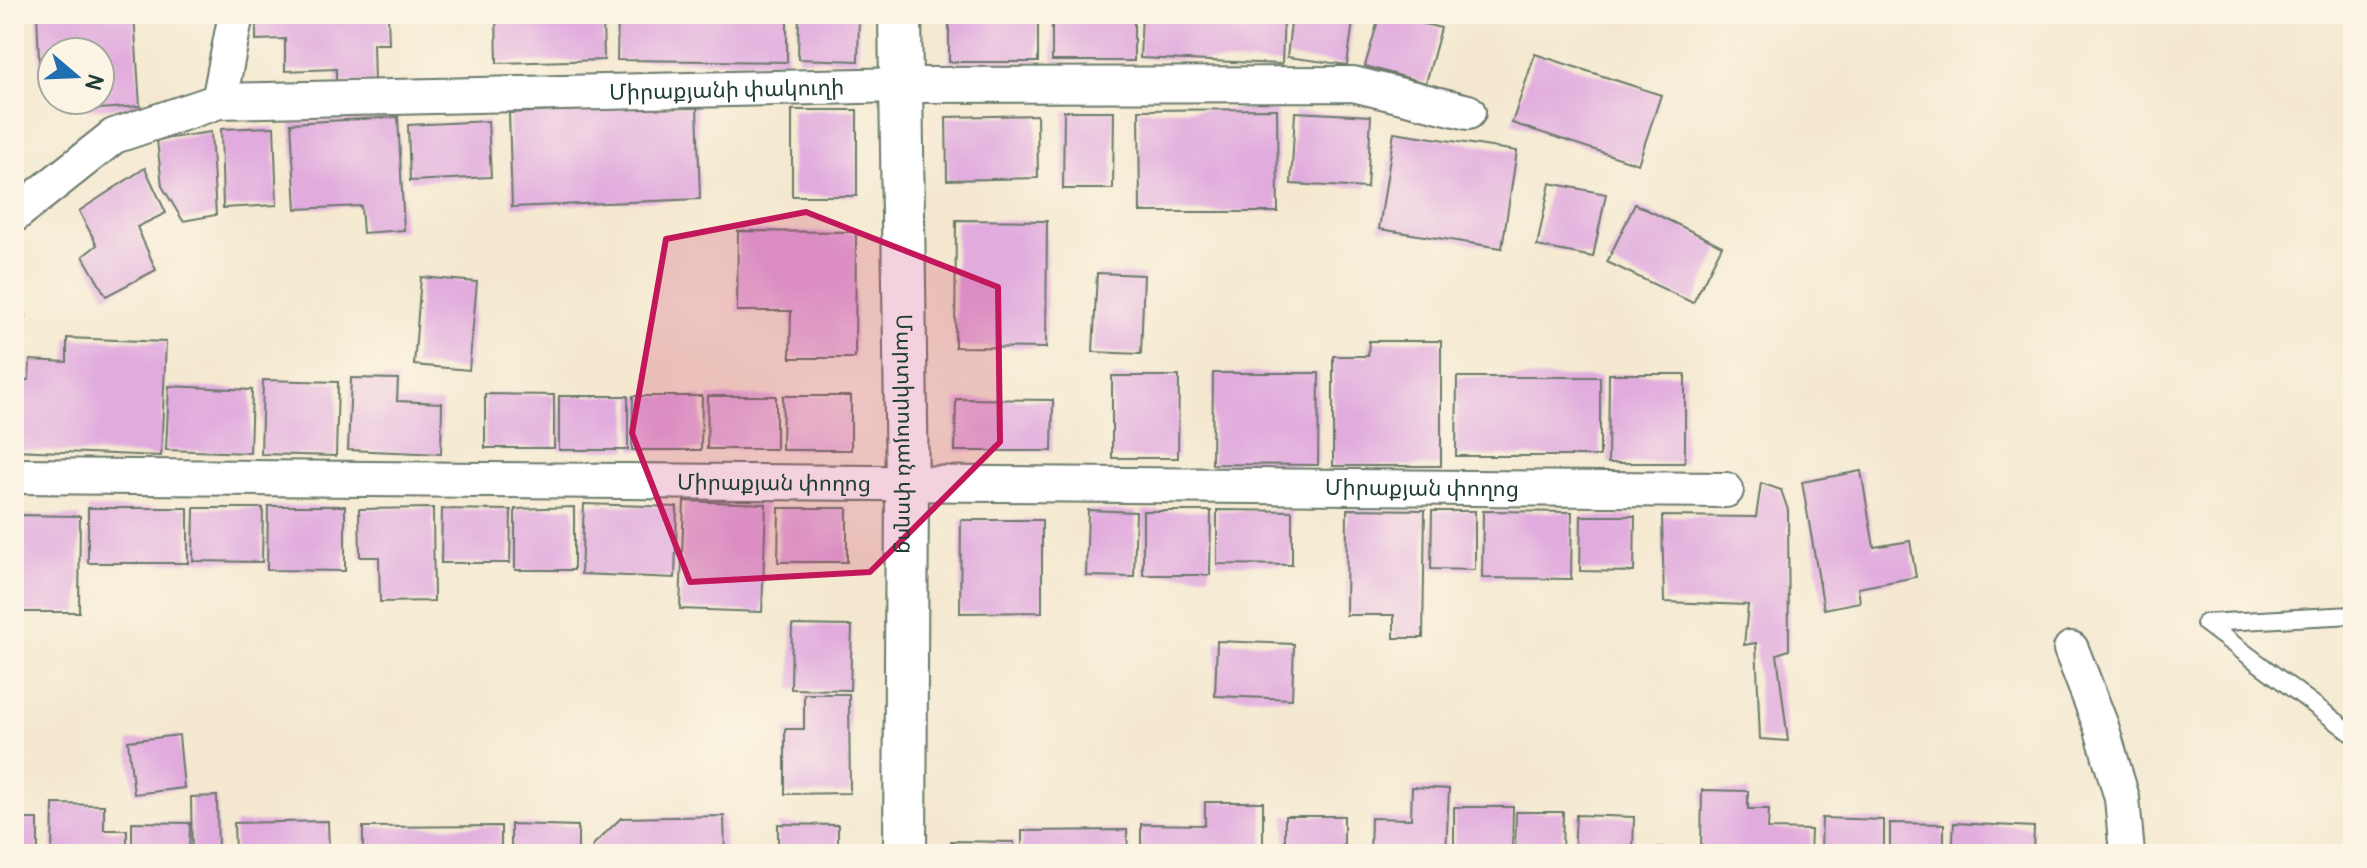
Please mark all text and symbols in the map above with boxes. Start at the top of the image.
north arrow [36,36,116,116]
text: N [78,71,110,94]
street label: Միրաքյանի փակուղի [609,73,845,107]
street label: Մարտիրոսյան փողոց [889,314,920,554]
street label: Միրաքյան փողոց [677,468,871,498]
street label: Միրաքյան փողոց [1325,474,1519,503]

